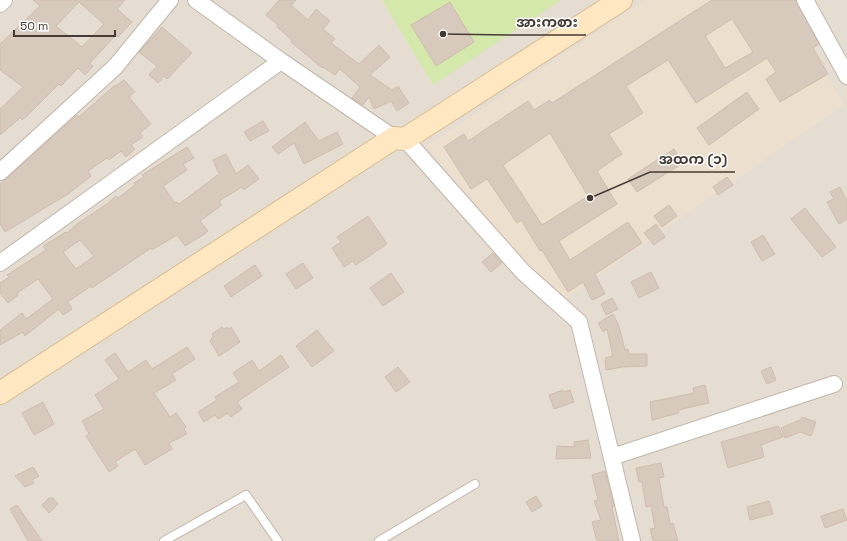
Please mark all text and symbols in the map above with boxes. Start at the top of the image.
callout: အားကစား [508,9,586,35]
scale bar [14,12,115,38]
text: အားကစား [516,13,578,31]
text: 50 m [20,18,48,34]
callout: အထက (၁) [650,146,735,172]
text: အထက (၁) [659,150,727,168]

